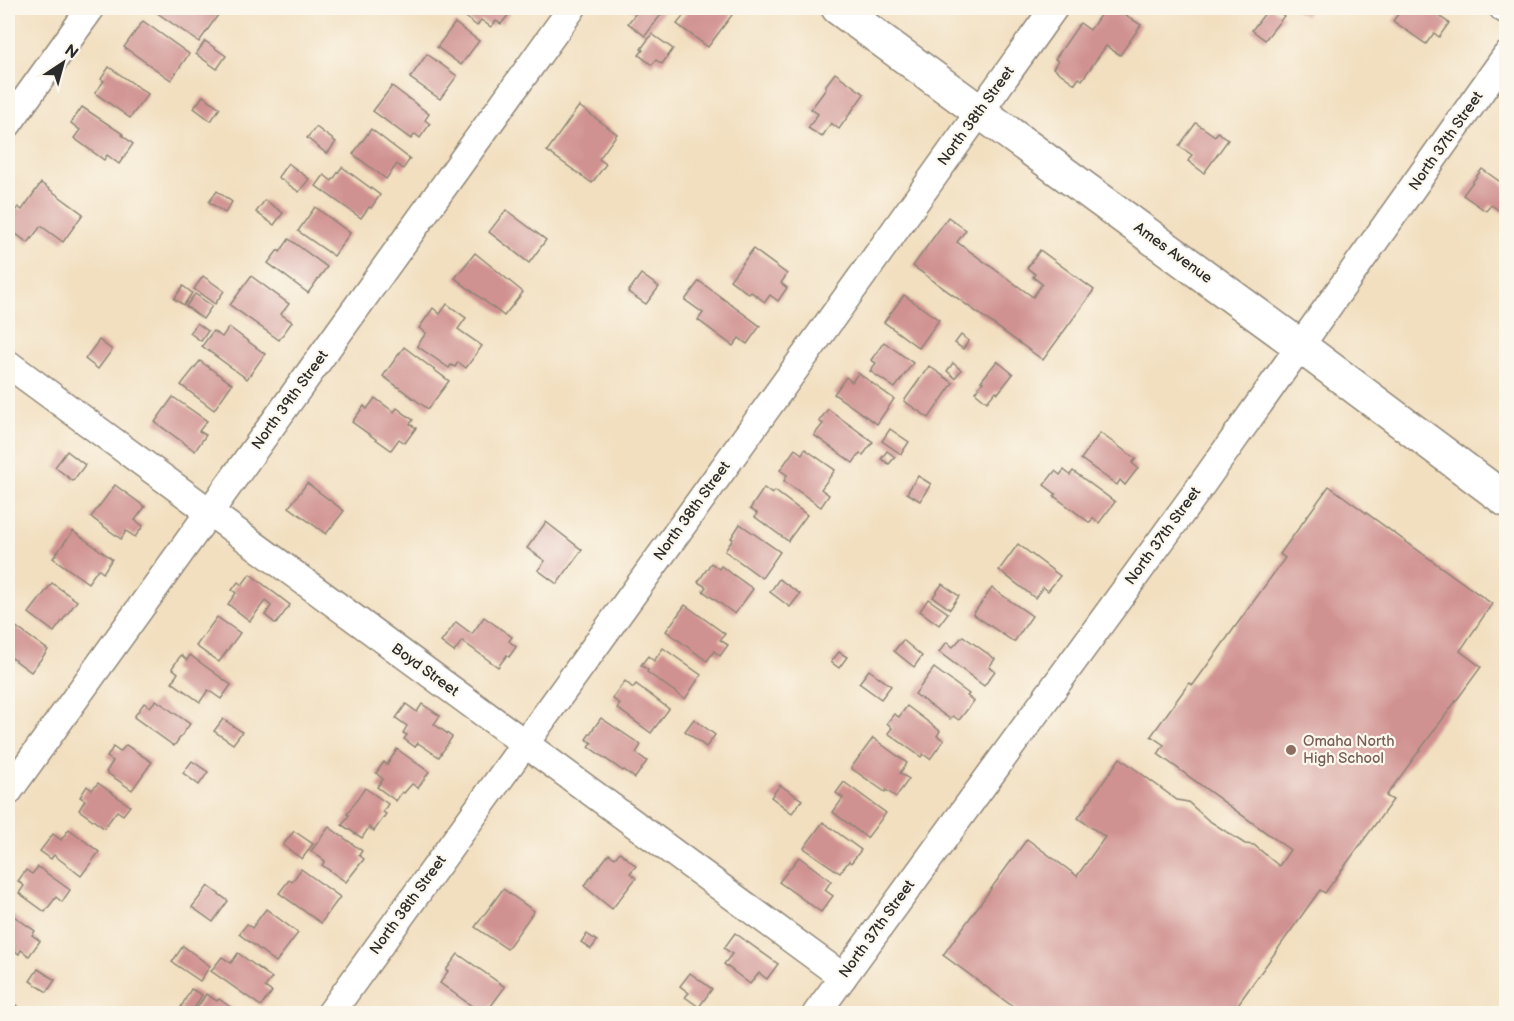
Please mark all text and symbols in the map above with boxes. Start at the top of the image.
north arrow [33,33,93,93]
text: N [60,41,81,63]
street label: North 38th Street [934,62,1019,169]
street label: North 37th Street [1405,87,1487,194]
street label: Ames Avenue [1130,218,1216,288]
street label: North 39th Street [248,346,333,453]
street label: North 38th Street [650,457,735,564]
street label: North 37th Street [1121,483,1205,589]
street label: Boyd Street [388,639,463,701]
place label: Omaha North High School [1303,732,1394,768]
marker: Omaha North High School [1284,743,1298,757]
street label: North 38th Street [366,851,451,958]
street label: North 37th Street [835,876,919,982]

